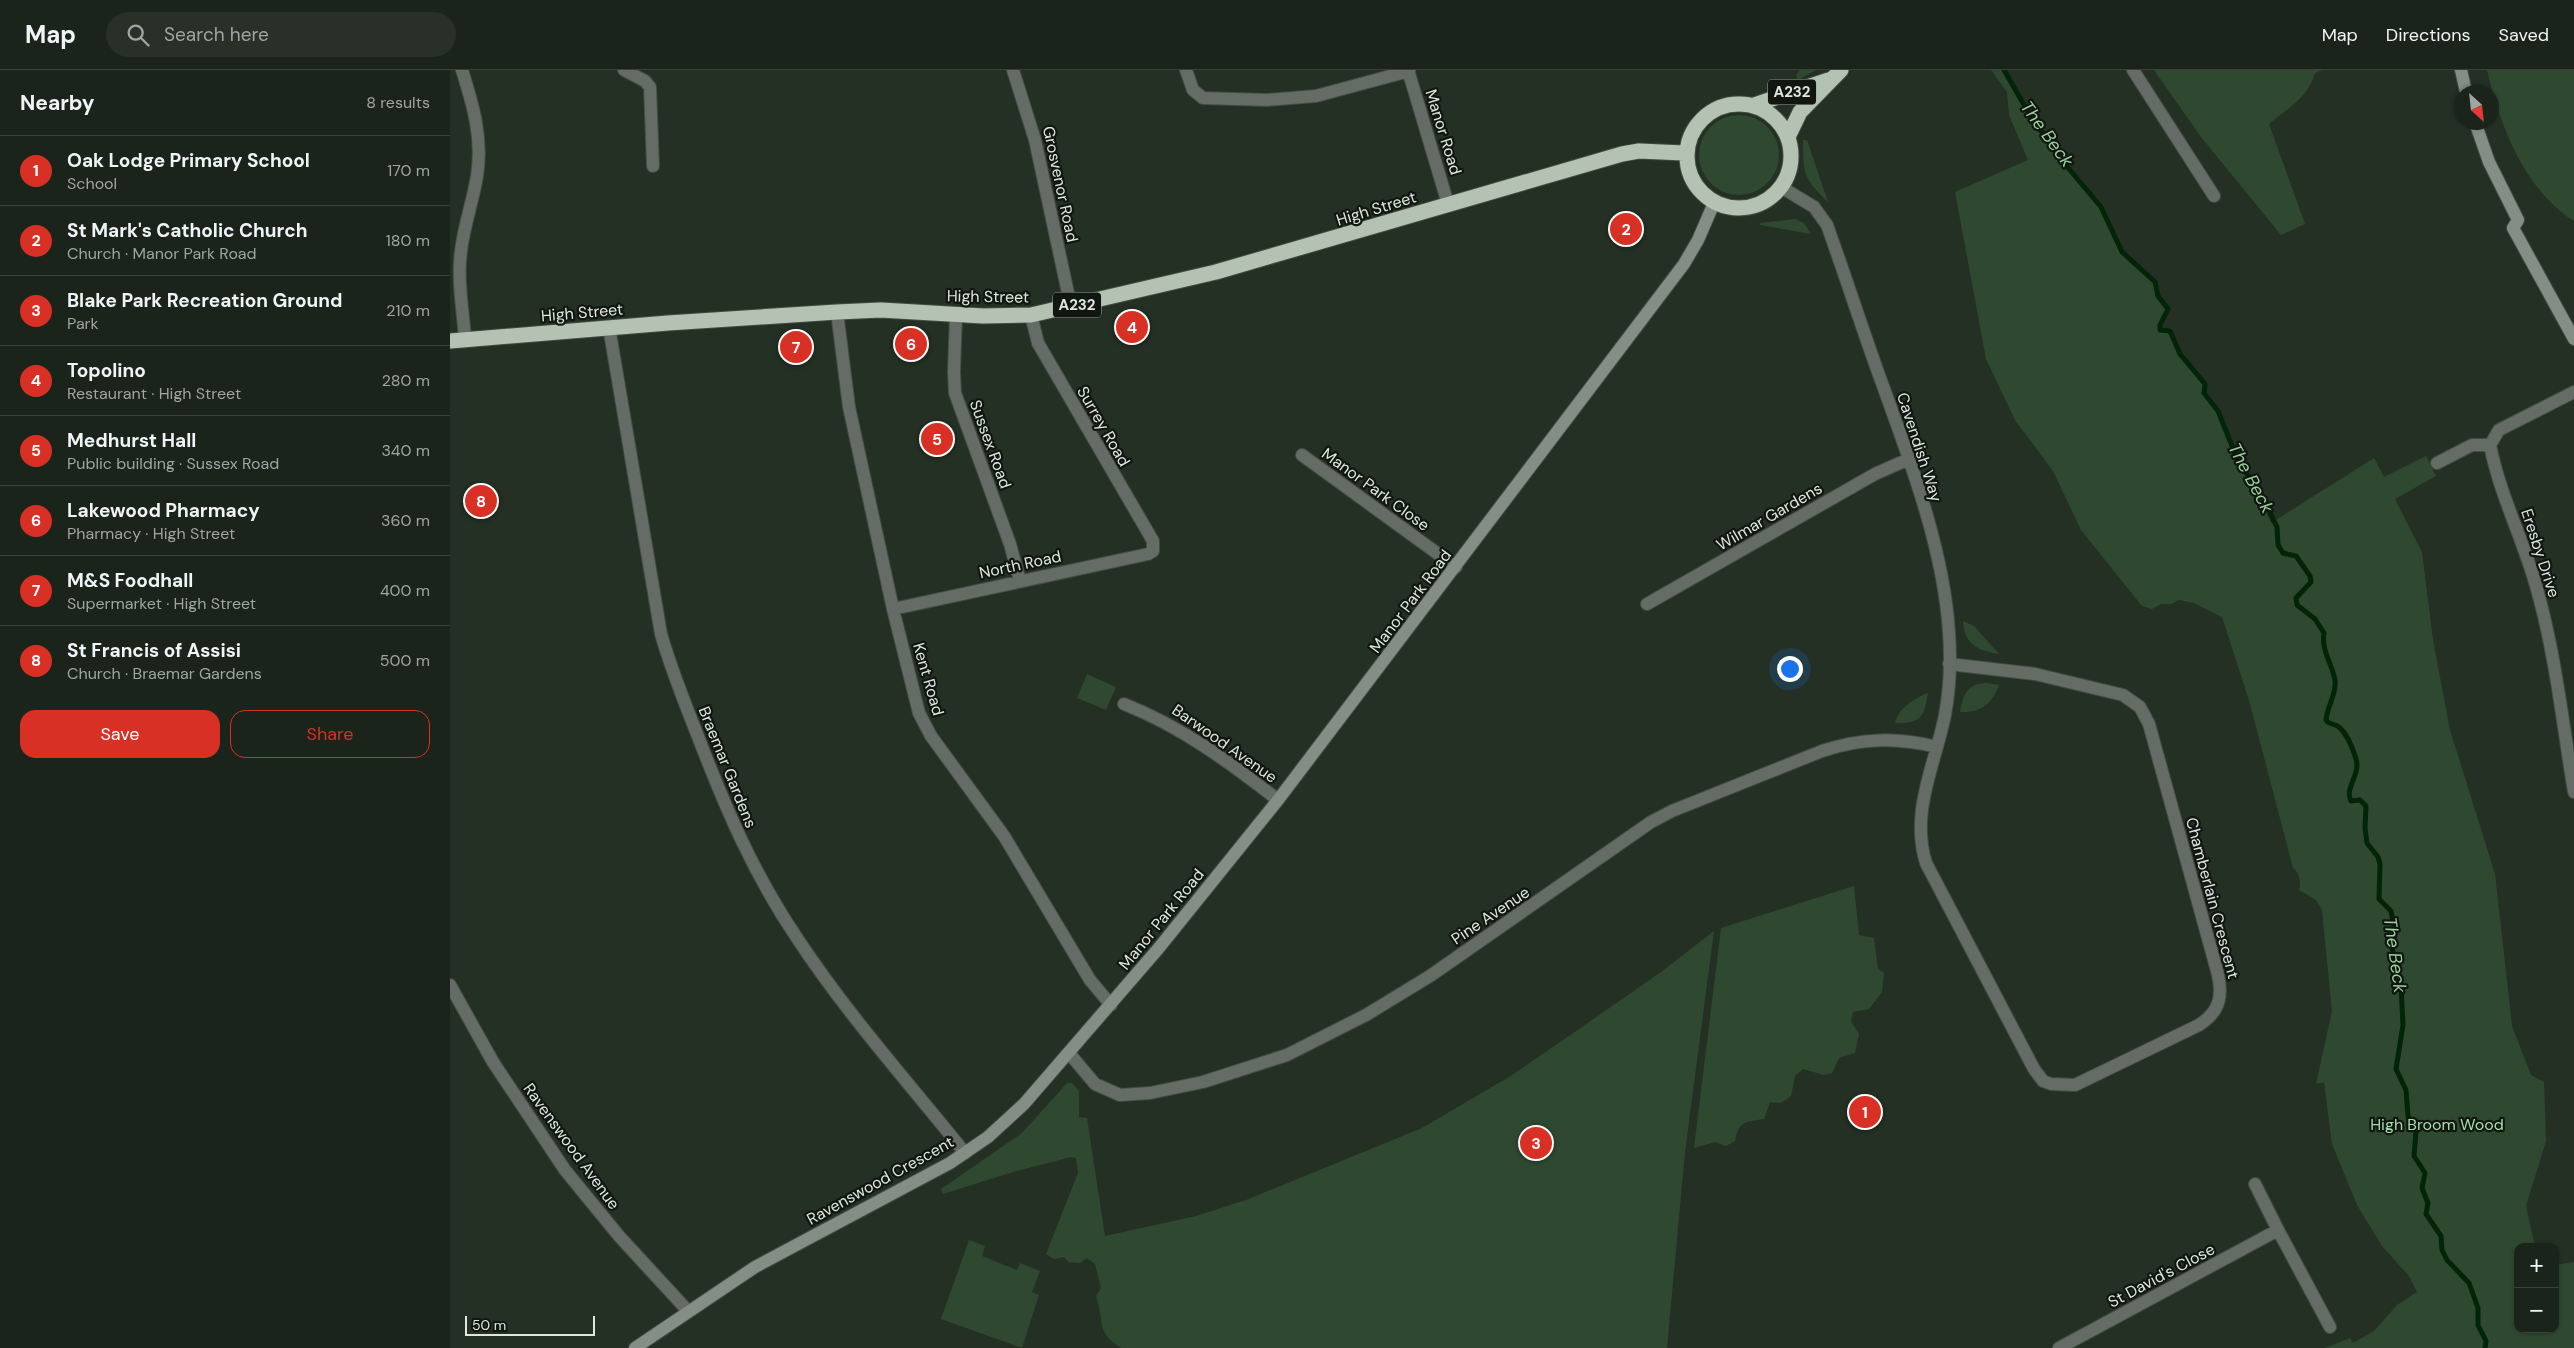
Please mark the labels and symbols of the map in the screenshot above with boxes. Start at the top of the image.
road number: A232 [1768,80,1816,104]
north arrow [2454,85,2499,130]
street label: Manor Road [1421,87,1466,177]
water label: The Beck [2015,96,2080,173]
street label: Grosvenor Road [1038,124,1083,244]
street label: High Street [1334,186,1419,231]
pin: 2 [1610,210,1642,248]
street label: High Street [947,285,1029,308]
road number: A232 [1053,292,1101,318]
street label: High Street [540,298,624,327]
pin: 4 [1116,308,1148,346]
pin: 6 [895,325,927,363]
pin: 7 [780,328,812,366]
street label: Surrey Road [1072,382,1135,470]
street label: Cavendish Way [1892,390,1947,505]
street label: Sussex Road [965,397,1016,491]
pin: 5 [921,420,953,458]
water label: The Beck [2222,439,2280,518]
street label: Manor Park Close [1318,443,1434,536]
street label: Wilmar Gardens [1713,478,1826,555]
pin: 8 [465,482,497,520]
street label: Eresby Drive [2516,506,2565,600]
street label: Manor Park Road [1365,545,1456,657]
street label: North Road [977,546,1063,583]
street label: Kent Road [908,640,949,718]
your location [1777,656,1803,682]
street label: Barwood Avenue [1168,699,1281,788]
street label: Braemar Gardens [694,703,761,831]
street label: Chamberlain Crescent [2181,815,2244,981]
street label: Manor Park Road [1114,864,1209,974]
street label: Pine Avenue [1447,882,1533,949]
water label: The Beck [2378,915,2412,995]
street label: Ravenswood Avenue [519,1079,625,1214]
pin: 1 [1849,1093,1881,1131]
park label: High Broom Wood [2370,1114,2504,1135]
pin: 3 [1520,1124,1552,1162]
street label: Ravenswood Crescent [803,1131,957,1230]
street label: St David's Close [2104,1238,2218,1312]
scale bar [465,1313,595,1336]

